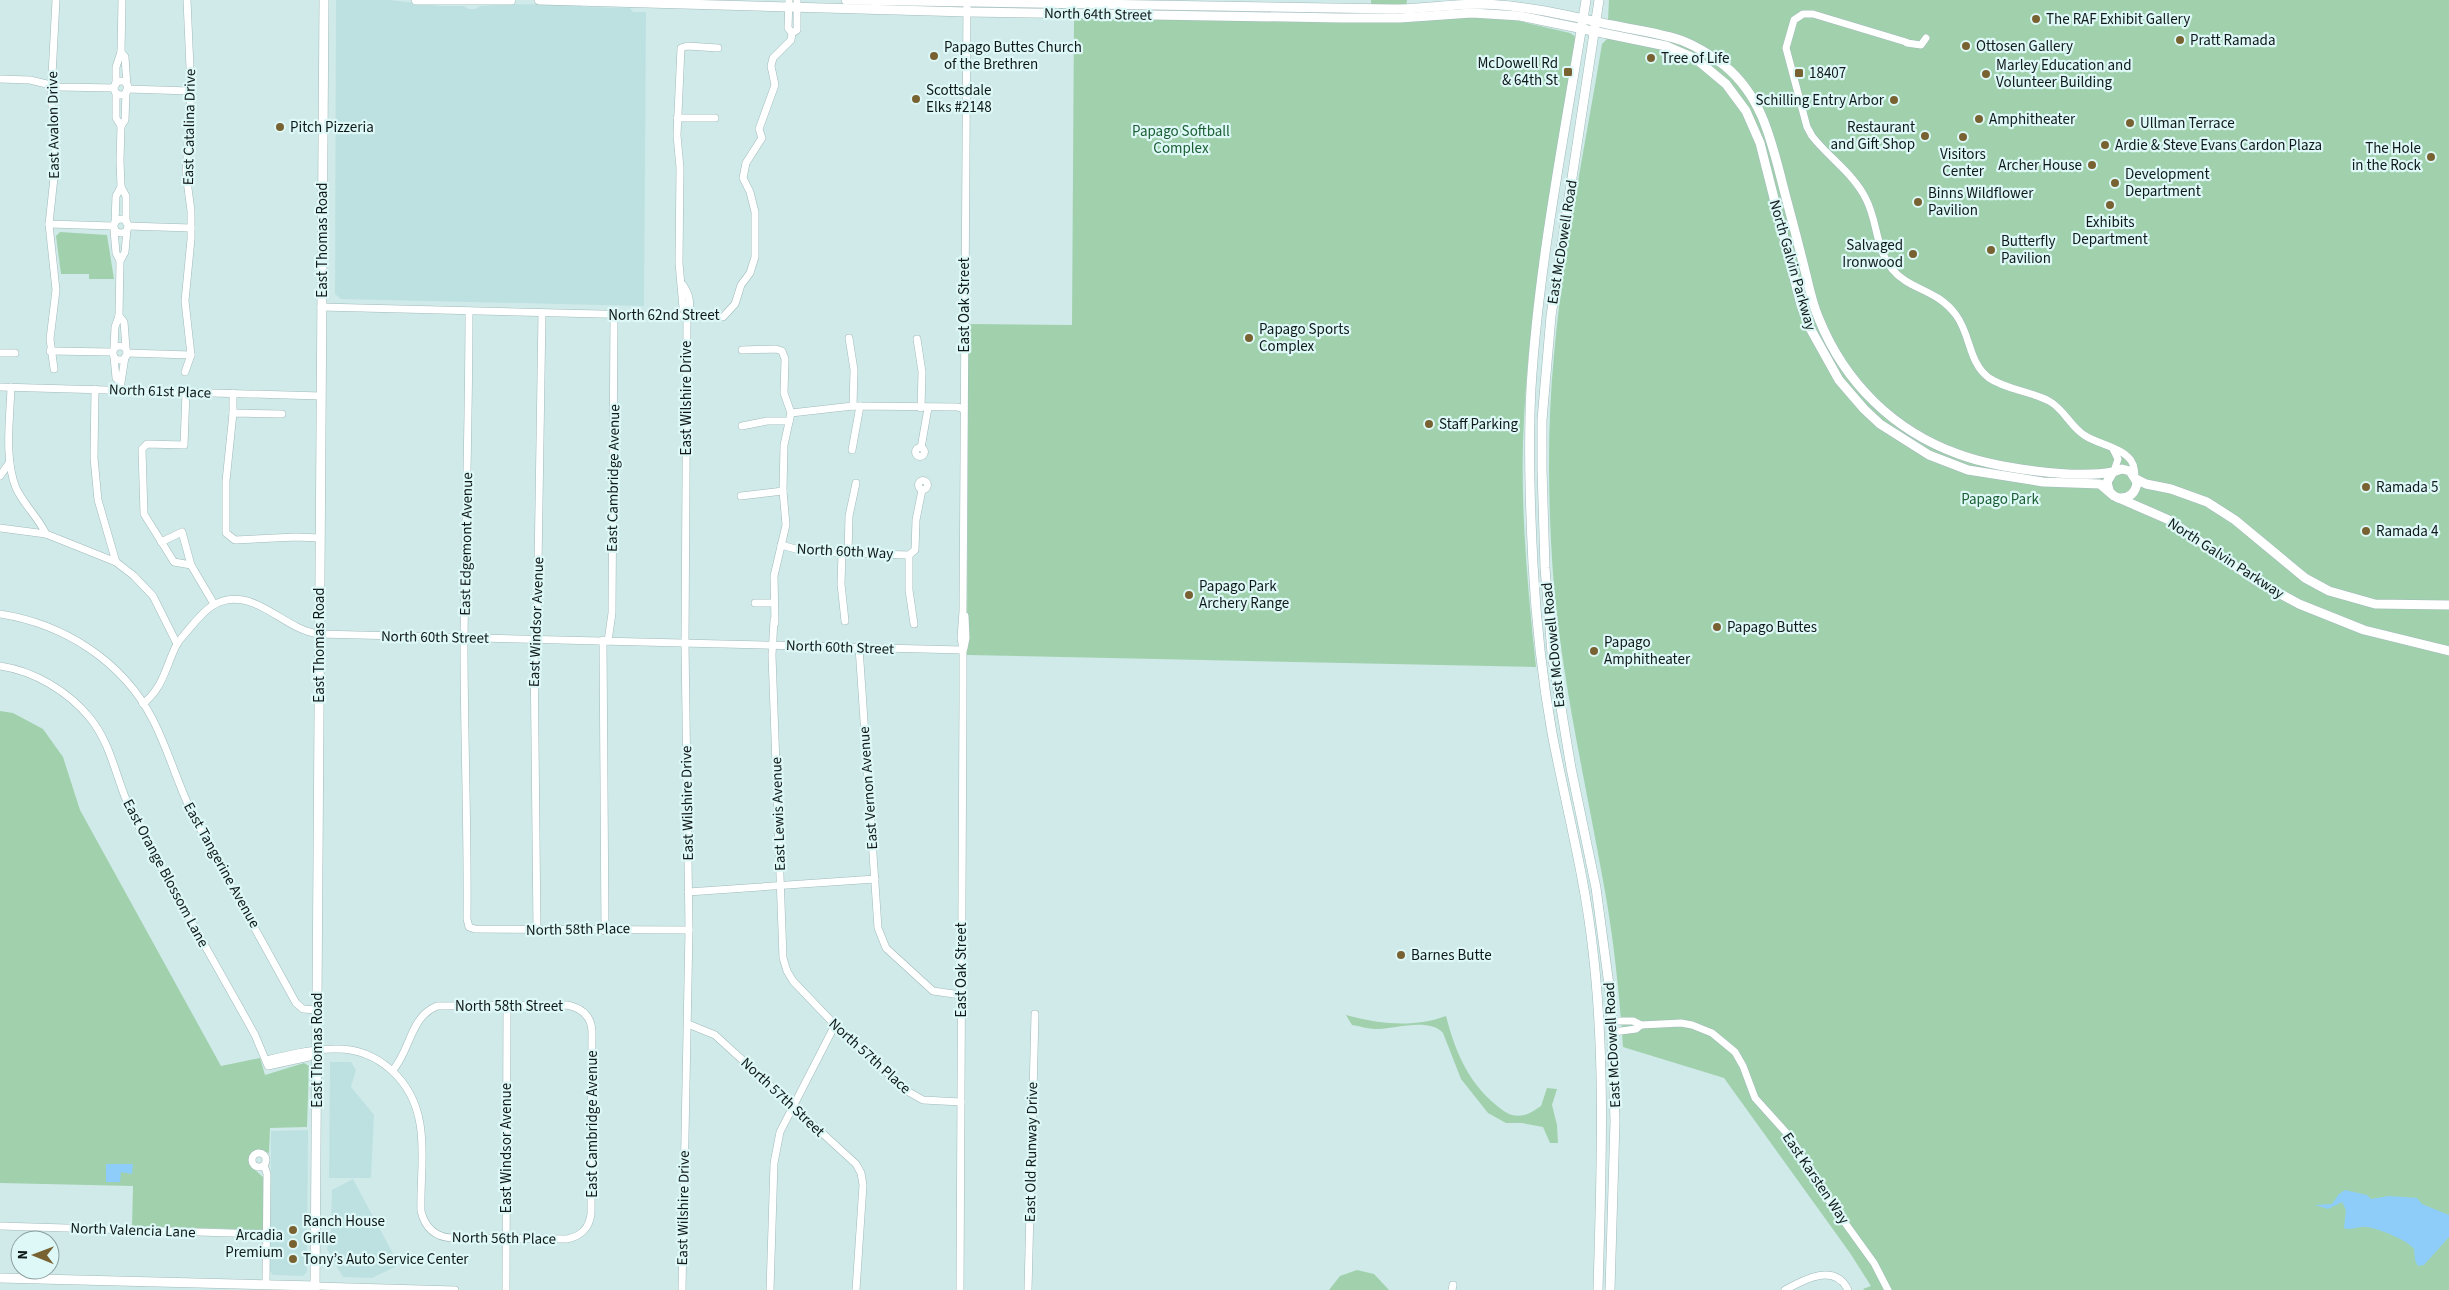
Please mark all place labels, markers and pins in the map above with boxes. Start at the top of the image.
place label: The RAF Exhibit Gallery [2046,9,2190,30]
marker: The RAF Exhibit Gallery [2030,13,2042,25]
place label: Pratt Ramada [2190,30,2275,51]
marker: Pratt Ramada [2174,34,2186,46]
place label: Ottosen Gallery [1976,36,2073,57]
place label: Papago Buttes Church of the Brethren [944,37,1082,75]
marker: Ottosen Gallery [1960,40,1972,52]
place label: Tree of Life [1661,48,1729,69]
marker: Papago Buttes Church of the Brethren [928,50,940,62]
marker: Tree of Life [1645,52,1657,64]
place label: McDowell Rd & 64th St [1477,53,1558,91]
place label: Marley Education and Volunteer Building [1996,55,2132,93]
place label: 18407 [1809,63,1846,84]
marker: McDowell Rd & 64th St [1562,66,1574,78]
marker: 18407 [1793,67,1805,79]
marker: Marley Education and Volunteer Building [1980,68,1992,80]
place label: Scottsdale Elks #2148 [926,80,992,118]
place label: Schilling Entry Arbor [1755,90,1885,111]
marker: Scottsdale Elks #2148 [910,93,922,105]
marker: Schilling Entry Arbor [1888,94,1900,106]
place label: Amphitheater [1989,109,2076,130]
marker: Amphitheater [1973,113,1985,125]
place label: Ullman Terrace [2140,113,2235,134]
place label: Pitch Pizzeria [290,117,374,138]
place label: Restaurant and Gift Shop [1830,117,1915,155]
marker: Ullman Terrace [2124,117,2136,129]
marker: Pitch Pizzeria [274,121,286,133]
marker: Restaurant and Gift Shop [1919,130,1931,142]
marker: Visitors Center [1957,131,1969,143]
place label: Ardie & Steve Evans Cardon Plaza [2115,135,2322,156]
place label: The Hole in the Rock [2352,138,2422,176]
marker: Ardie & Steve Evans Cardon Plaza [2099,139,2111,151]
place label: Visitors Center [1940,144,1986,182]
marker: The Hole in the Rock [2425,151,2437,163]
place label: Archer House [1998,155,2082,176]
marker: Archer House [2086,159,2098,171]
place label: Development Department [2125,164,2210,202]
marker: Development Department [2109,177,2121,189]
place label: Binns Wildflower Pavilion [1928,183,2034,221]
marker: Binns Wildflower Pavilion [1912,196,1924,208]
marker: Exhibits Department [2104,199,2116,211]
place label: Exhibits Department [2072,212,2148,250]
place label: Butterfly Pavilion [2001,231,2055,269]
place label: Salvaged Ironwood [1842,235,1903,273]
marker: Butterfly Pavilion [1985,244,1997,256]
marker: Salvaged Ironwood [1907,248,1919,260]
place label: Papago Sports Complex [1259,319,1349,357]
marker: Papago Sports Complex [1243,332,1255,344]
place label: Staff Parking [1439,414,1519,435]
marker: Staff Parking [1423,418,1435,430]
place label: Ramada 5 [2376,477,2438,498]
marker: Ramada 5 [2360,481,2372,493]
place label: Ramada 4 [2376,521,2439,542]
marker: Ramada 4 [2360,525,2372,537]
place label: Papago Park Archery Range [1199,576,1289,614]
marker: Papago Park Archery Range [1183,589,1195,601]
place label: Papago Buttes [1727,617,1817,638]
marker: Papago Buttes [1711,621,1723,633]
place label: Papago Amphitheater [1604,632,1691,670]
marker: Papago Amphitheater [1588,645,1600,657]
place label: Barnes Butte [1411,945,1492,966]
marker: Barnes Butte [1395,949,1407,961]
place label: Ranch House Grille [303,1211,385,1249]
marker: Ranch House Grille [287,1224,299,1236]
place label: Arcadia Premium [225,1225,283,1263]
marker: Arcadia Premium [287,1238,299,1250]
place label: Tony’s Auto Service Center [303,1249,469,1270]
marker: Tony’s Auto Service Center [287,1253,299,1265]

